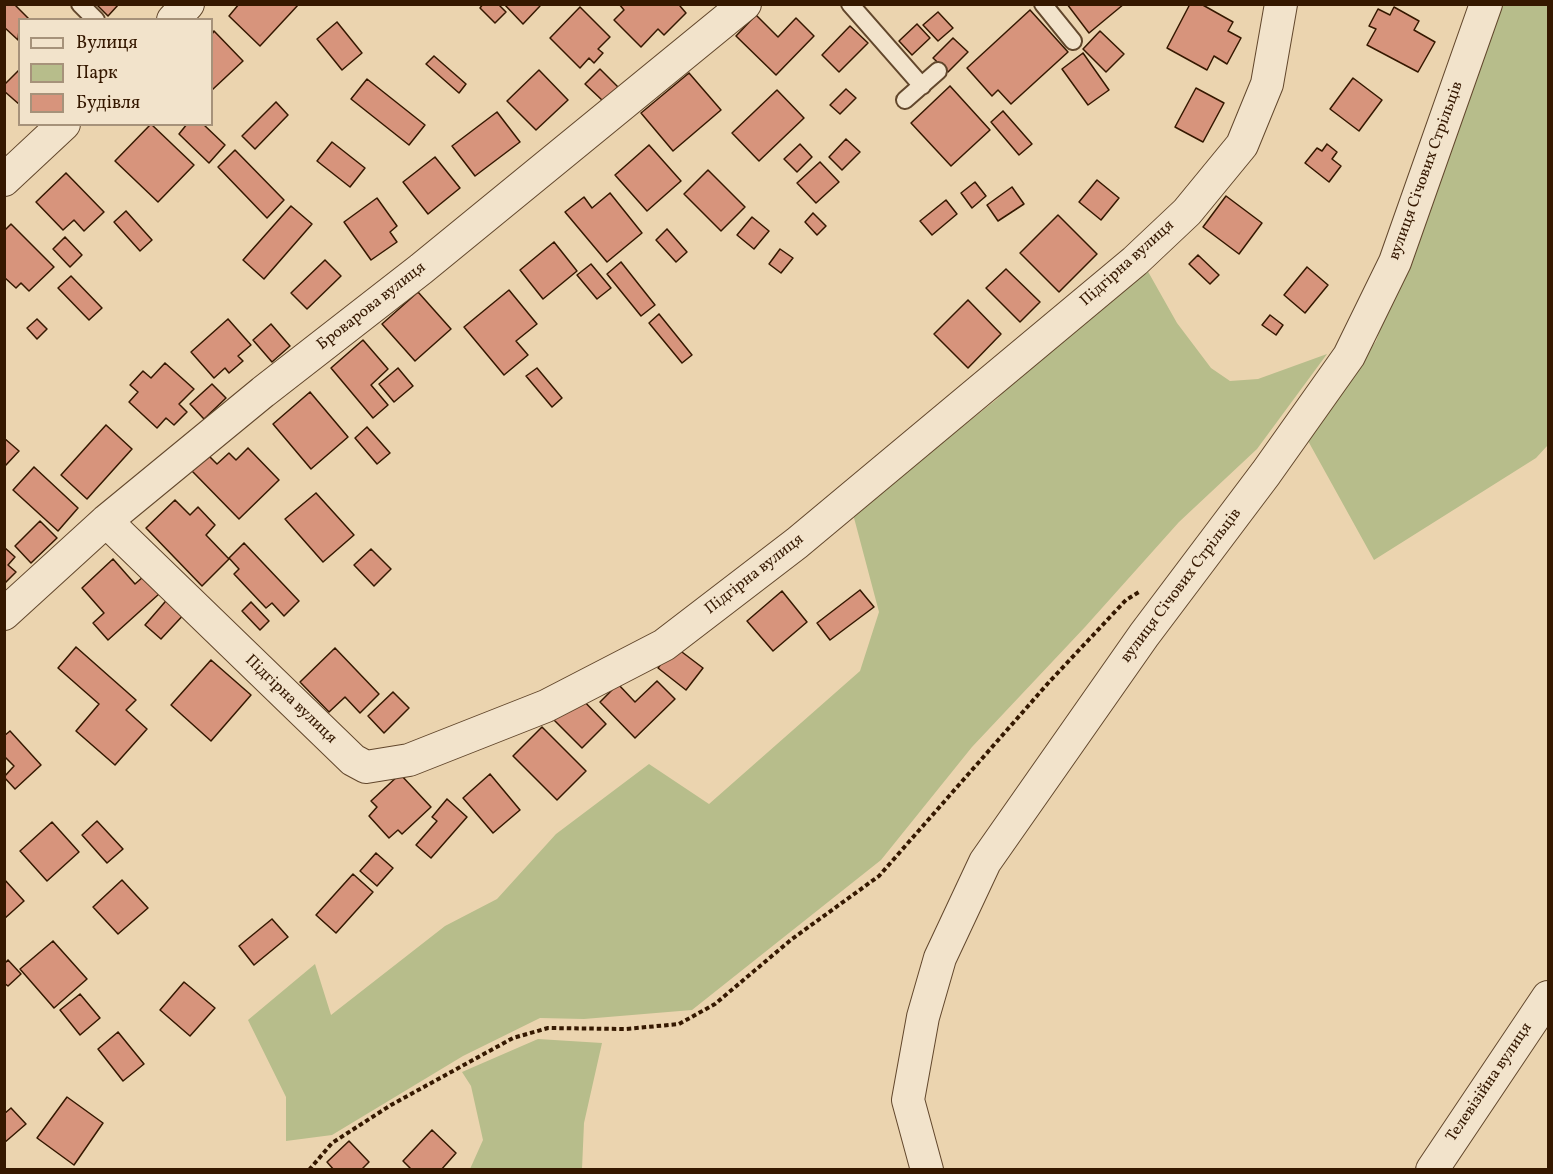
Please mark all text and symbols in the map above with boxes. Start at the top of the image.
legend [18,18,213,126]
text: Вулиця [76,31,138,56]
text: Парк [76,61,118,86]
street label: вулиця Січових Стрільців [1386,79,1468,263]
text: Будівля [76,91,140,116]
street label: Підгірна вулиця [1077,217,1179,311]
street label: Броварова вулиця [314,259,430,355]
street label: вулиця Січових Стрільців [1118,505,1246,667]
street label: Підгірна вулиця [702,530,808,620]
street label: Підгірна вулиця [240,651,340,749]
street label: Телевізійна вулиця [1443,1020,1537,1146]

